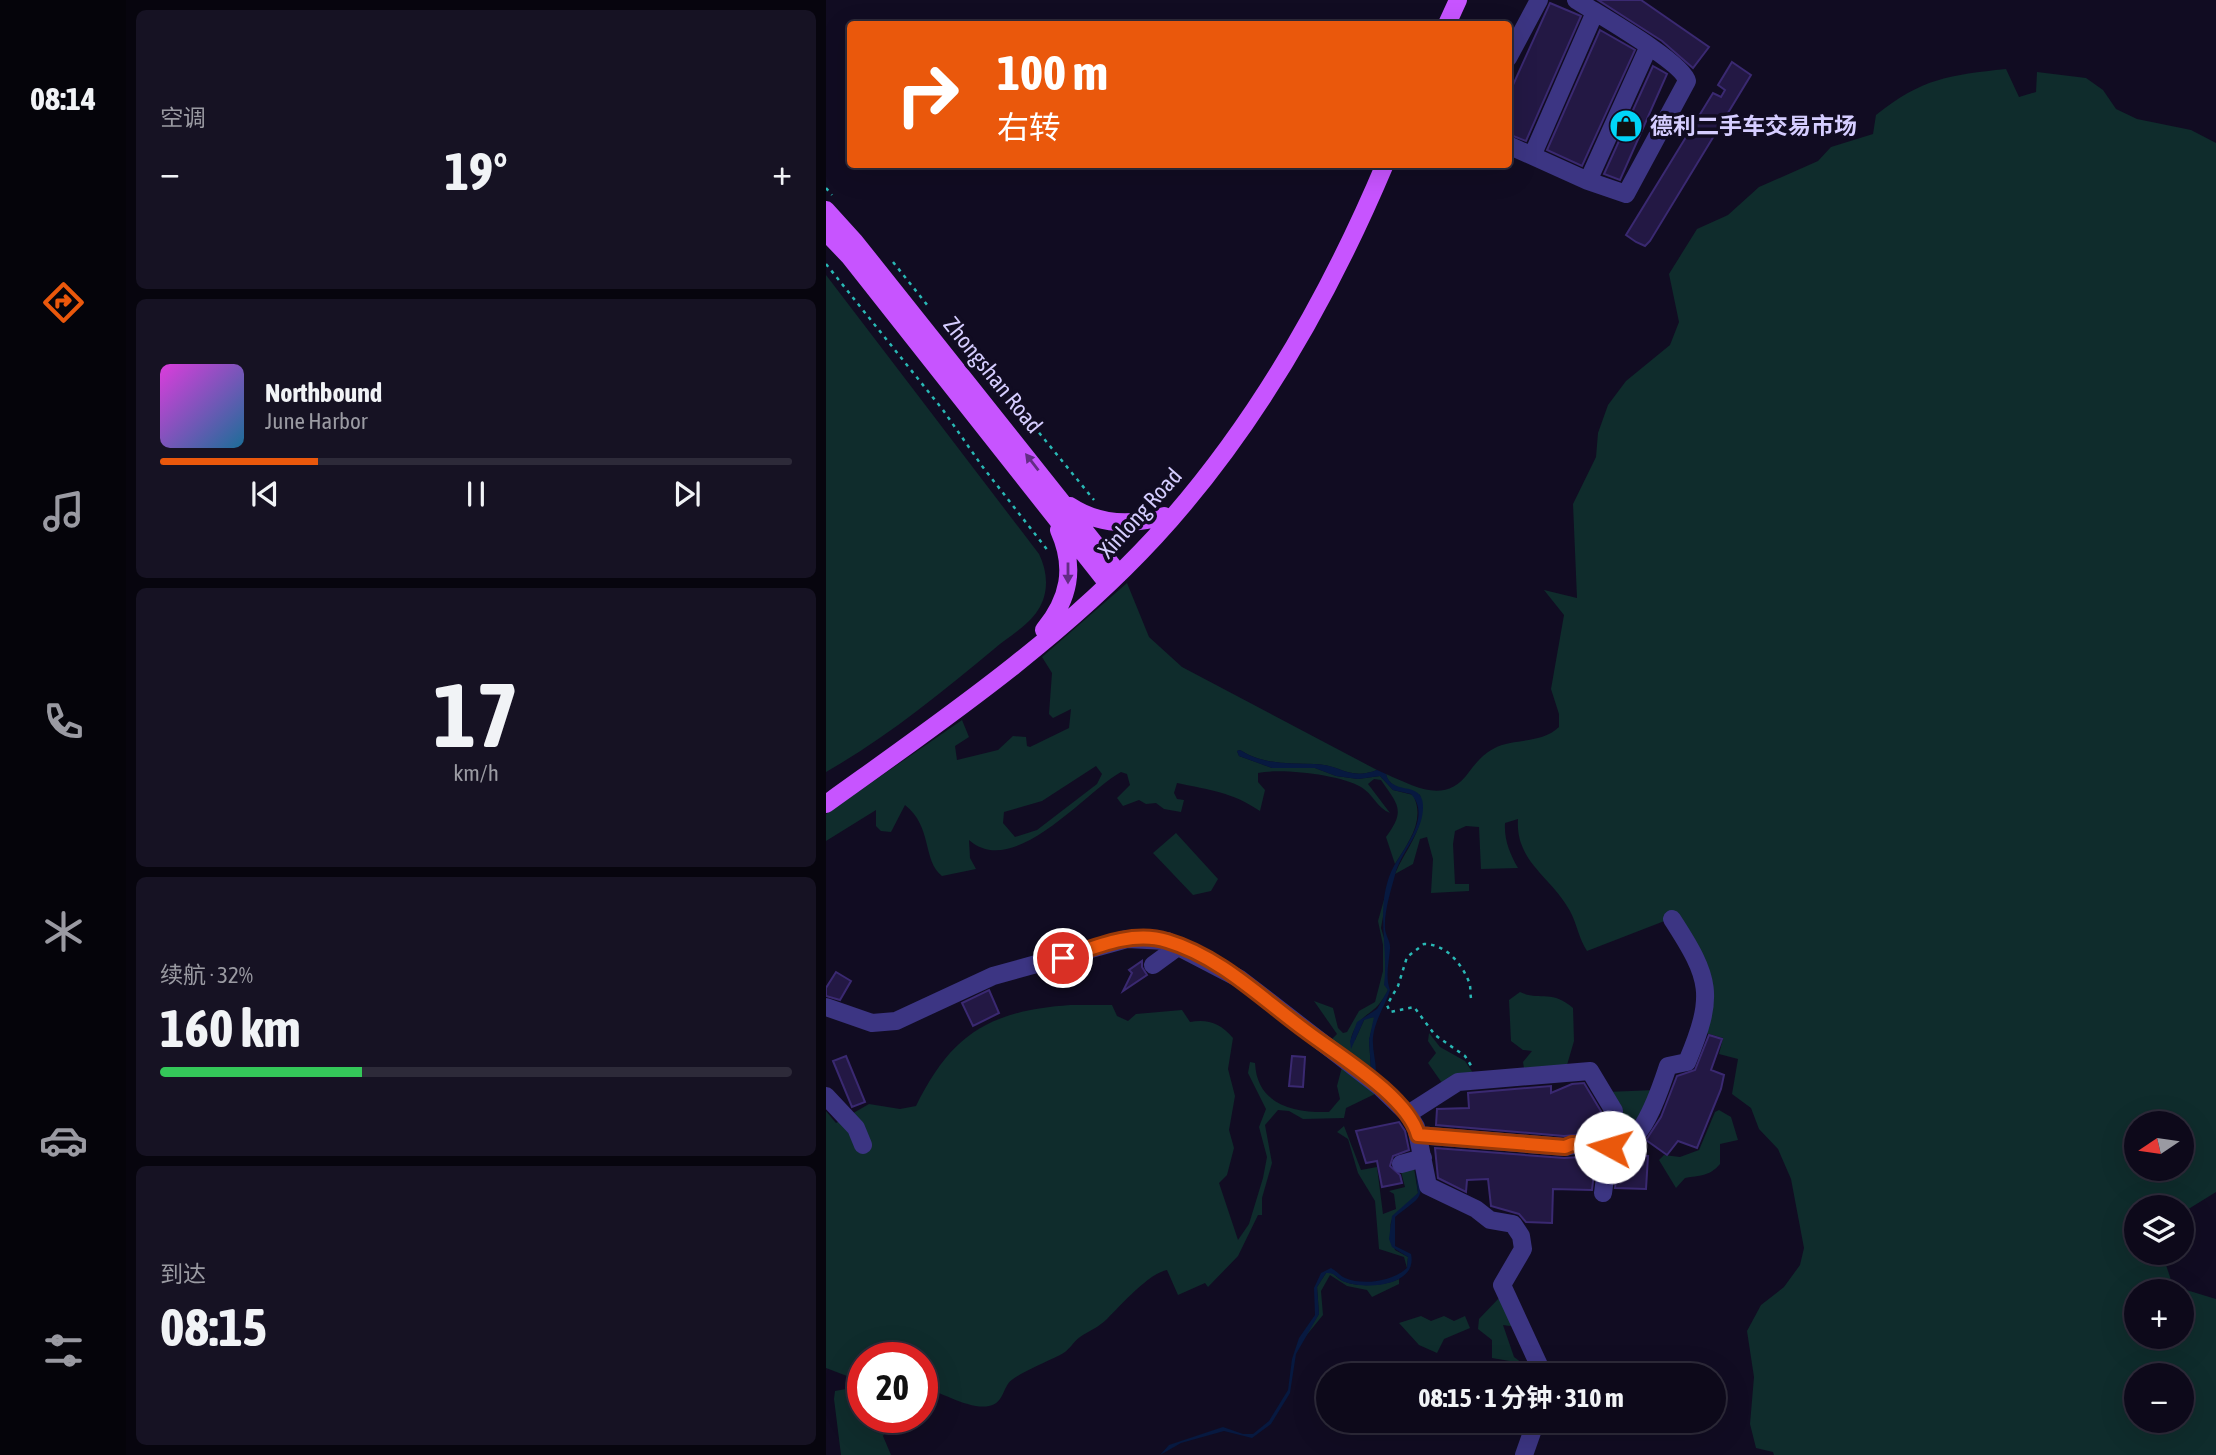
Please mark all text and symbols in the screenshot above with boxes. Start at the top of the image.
text: 100 m [997,44,1108,100]
icon: right [882,49,973,140]
text: 08:14 [30,80,96,117]
text: 空调 [160,105,206,131]
shop icon: 德利二手车交易市场 [1607,107,1645,145]
text: 右转 [997,109,1061,146]
place label: 德利二手车交易市场 [1650,113,1857,139]
text: 19° [444,141,508,201]
text: − [160,150,180,193]
text: + [772,150,792,193]
icon: directions [39,278,88,327]
street label: Zhongshan Road [938,312,1048,438]
text: Northbound [265,378,382,408]
text: June Harbor [265,408,368,434]
one-way arrow [1024,453,1039,471]
street label: Xinlong Road [1093,463,1187,563]
icon: previous [246,475,284,513]
icon: pause [457,475,495,513]
icon: next [668,475,706,513]
icon: music [39,487,88,536]
one-way arrow [1062,562,1074,584]
text: 17 [433,662,519,766]
icon: phone [39,697,88,746]
text: km/h [453,760,499,786]
icon: climate [39,907,88,956]
pin [1033,928,1093,988]
icon: arrive [1044,939,1082,977]
text: 续航 · 32% [160,962,253,988]
text: 160 km [160,998,301,1058]
position arrow [1573,1110,1647,1184]
north arrow [2124,1111,2194,1181]
map controls [2124,1111,2194,1433]
icon: car [39,1116,88,1165]
button: layers [2124,1195,2194,1265]
text: 到达 [160,1261,206,1287]
button: + [2124,1279,2194,1349]
text: 08:15 [160,1297,267,1357]
icon: filters [39,1326,88,1375]
speed limit sign: 20 [847,1342,938,1433]
button: − [2124,1363,2194,1433]
text: 08:15 · 1 分钟 · 310 m [1418,1383,1624,1413]

